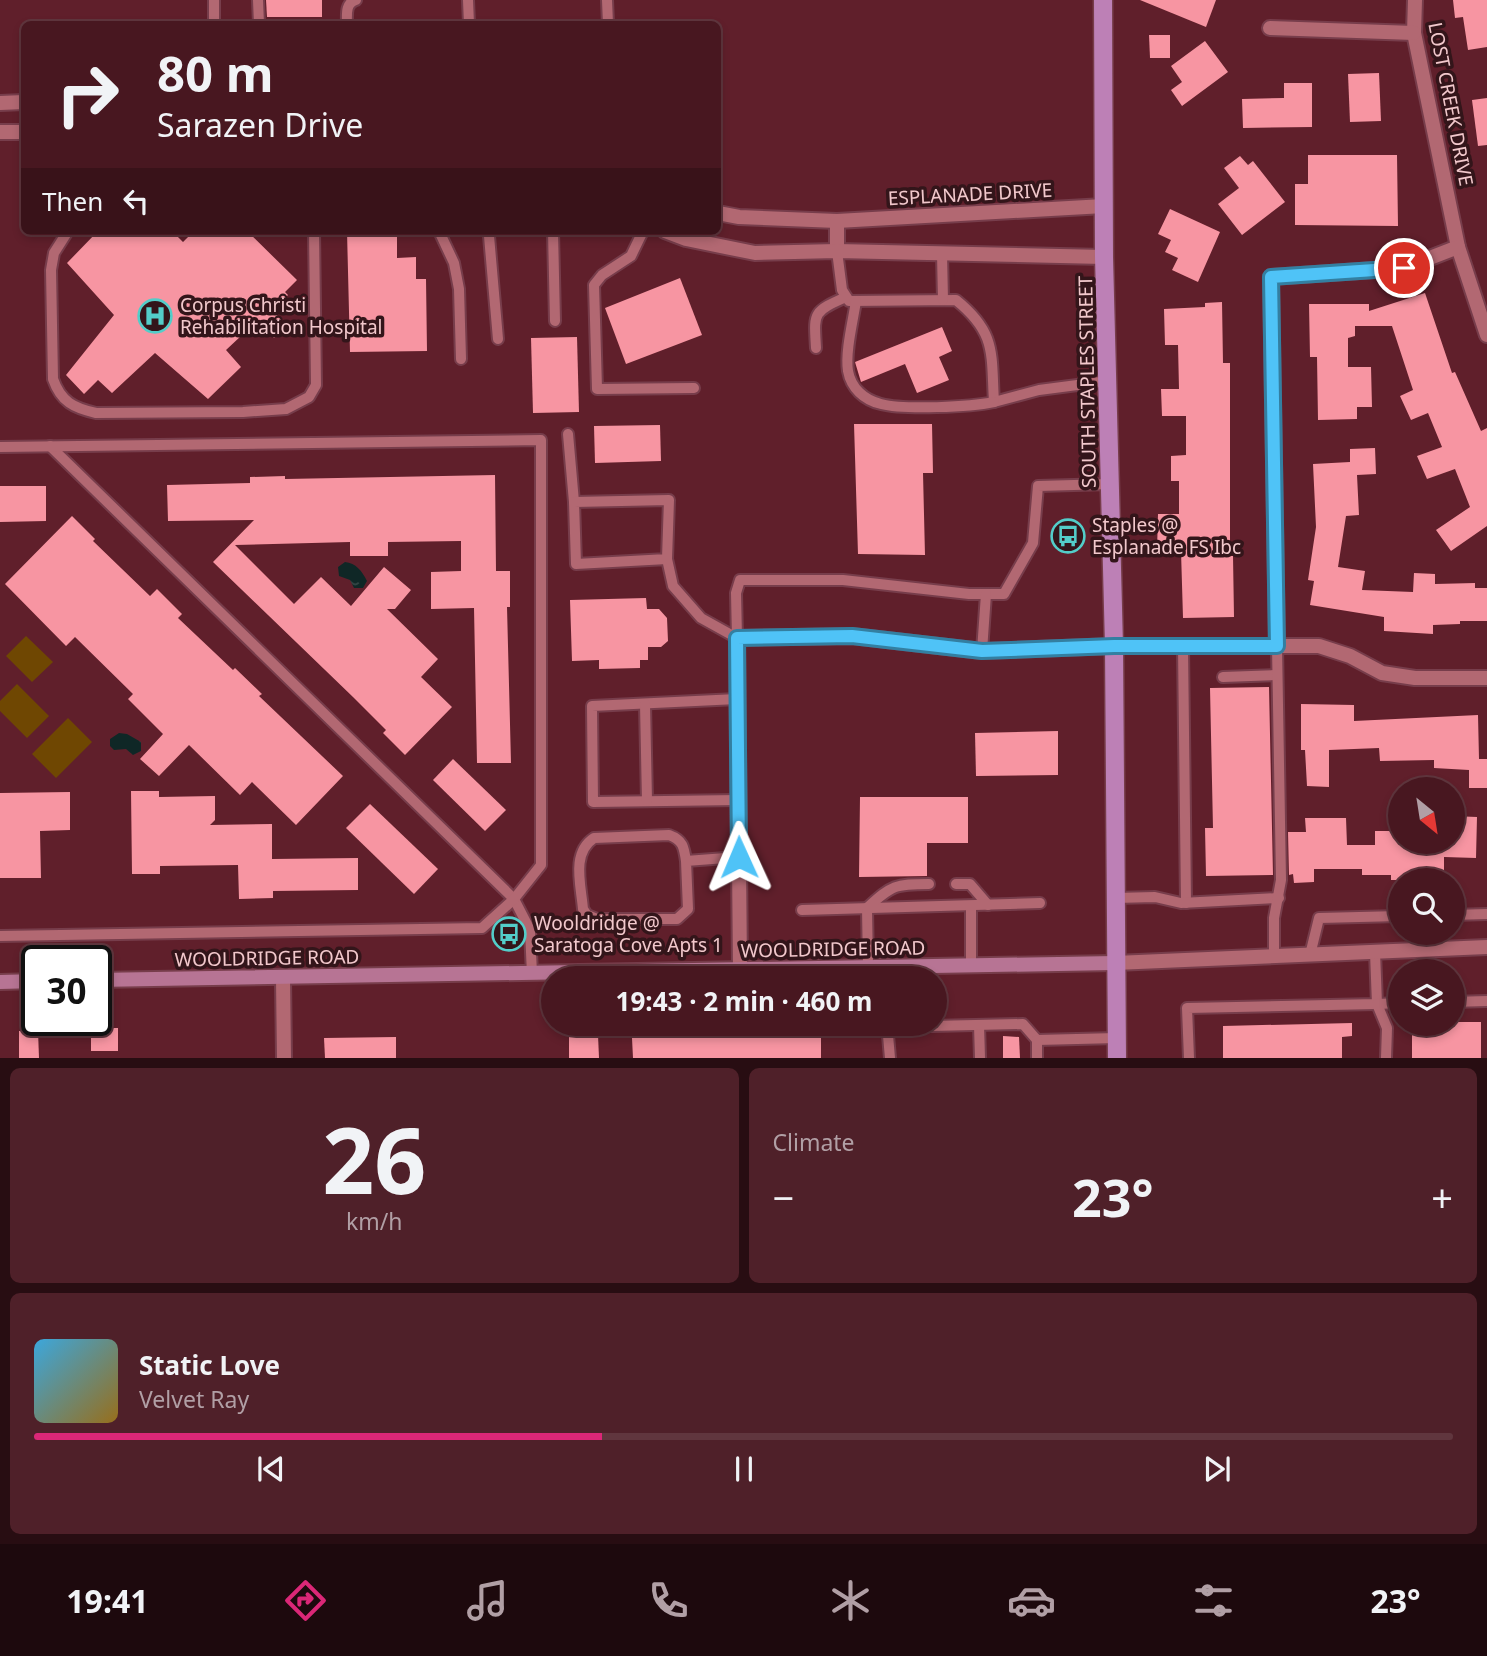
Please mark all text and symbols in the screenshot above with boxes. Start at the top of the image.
street label: LOST CREEK DRIVE [1422,20,1480,188]
text: 80 m [157,40,274,106]
icon: right [42,49,133,140]
text: Sarazen Drive [157,103,363,146]
street label: ESPLANADE DRIVE [887,177,1053,211]
icon: left [117,182,155,220]
text: Then [42,183,103,219]
pin [1374,238,1434,298]
icon: arrive [1385,249,1423,287]
street label: SOUTH STAPLES STREET [1072,275,1102,488]
place label: Corpus Christi Rehabilitation Hospital [180,292,382,340]
hospital icon: Corpus Christi Rehabilitation Hospital [136,297,174,335]
place label: Staples @ Esplanade FS Ibc [1092,512,1241,560]
bus stop icon: Staples @ Esplanade FS Ibc [1049,517,1087,555]
north arrow [1388,777,1465,854]
map controls [1388,777,1465,1036]
position arrow [702,820,776,894]
button: search [1388,868,1465,945]
place label: Wooldridge @ Saratoga Cove Apts 1 [534,910,723,958]
bus stop icon: Wooldridge @ Saratoga Cove Apts 1 [490,915,528,953]
street label: WOOLDRIDGE ROAD [740,934,926,964]
street label: WOOLDRIDGE ROAD [174,943,360,973]
speed limit sign: 30 [21,945,112,1036]
button: layers [1388,959,1465,1036]
text: 19:43 · 2 min · 460 m [616,983,872,1019]
text: 26 [322,1097,426,1221]
text: Climate [773,1126,855,1158]
text: 23° [1072,1161,1154,1232]
text: − [773,1171,794,1223]
text: + [1431,1171,1453,1223]
text: km/h [346,1205,403,1237]
text: Static Love [139,1347,280,1383]
text: Velvet Ray [139,1383,249,1415]
icon: previous [252,1450,290,1488]
icon: pause [725,1450,763,1488]
icon: next [1198,1450,1236,1488]
icon: directions [281,1576,330,1625]
icon: music [463,1576,512,1625]
icon: phone [644,1576,693,1625]
icon: climate [826,1576,875,1625]
icon: car [1007,1576,1056,1625]
icon: filters [1189,1576,1238,1625]
text: 19:41 [66,1579,149,1622]
text: 23° [1370,1579,1421,1622]

